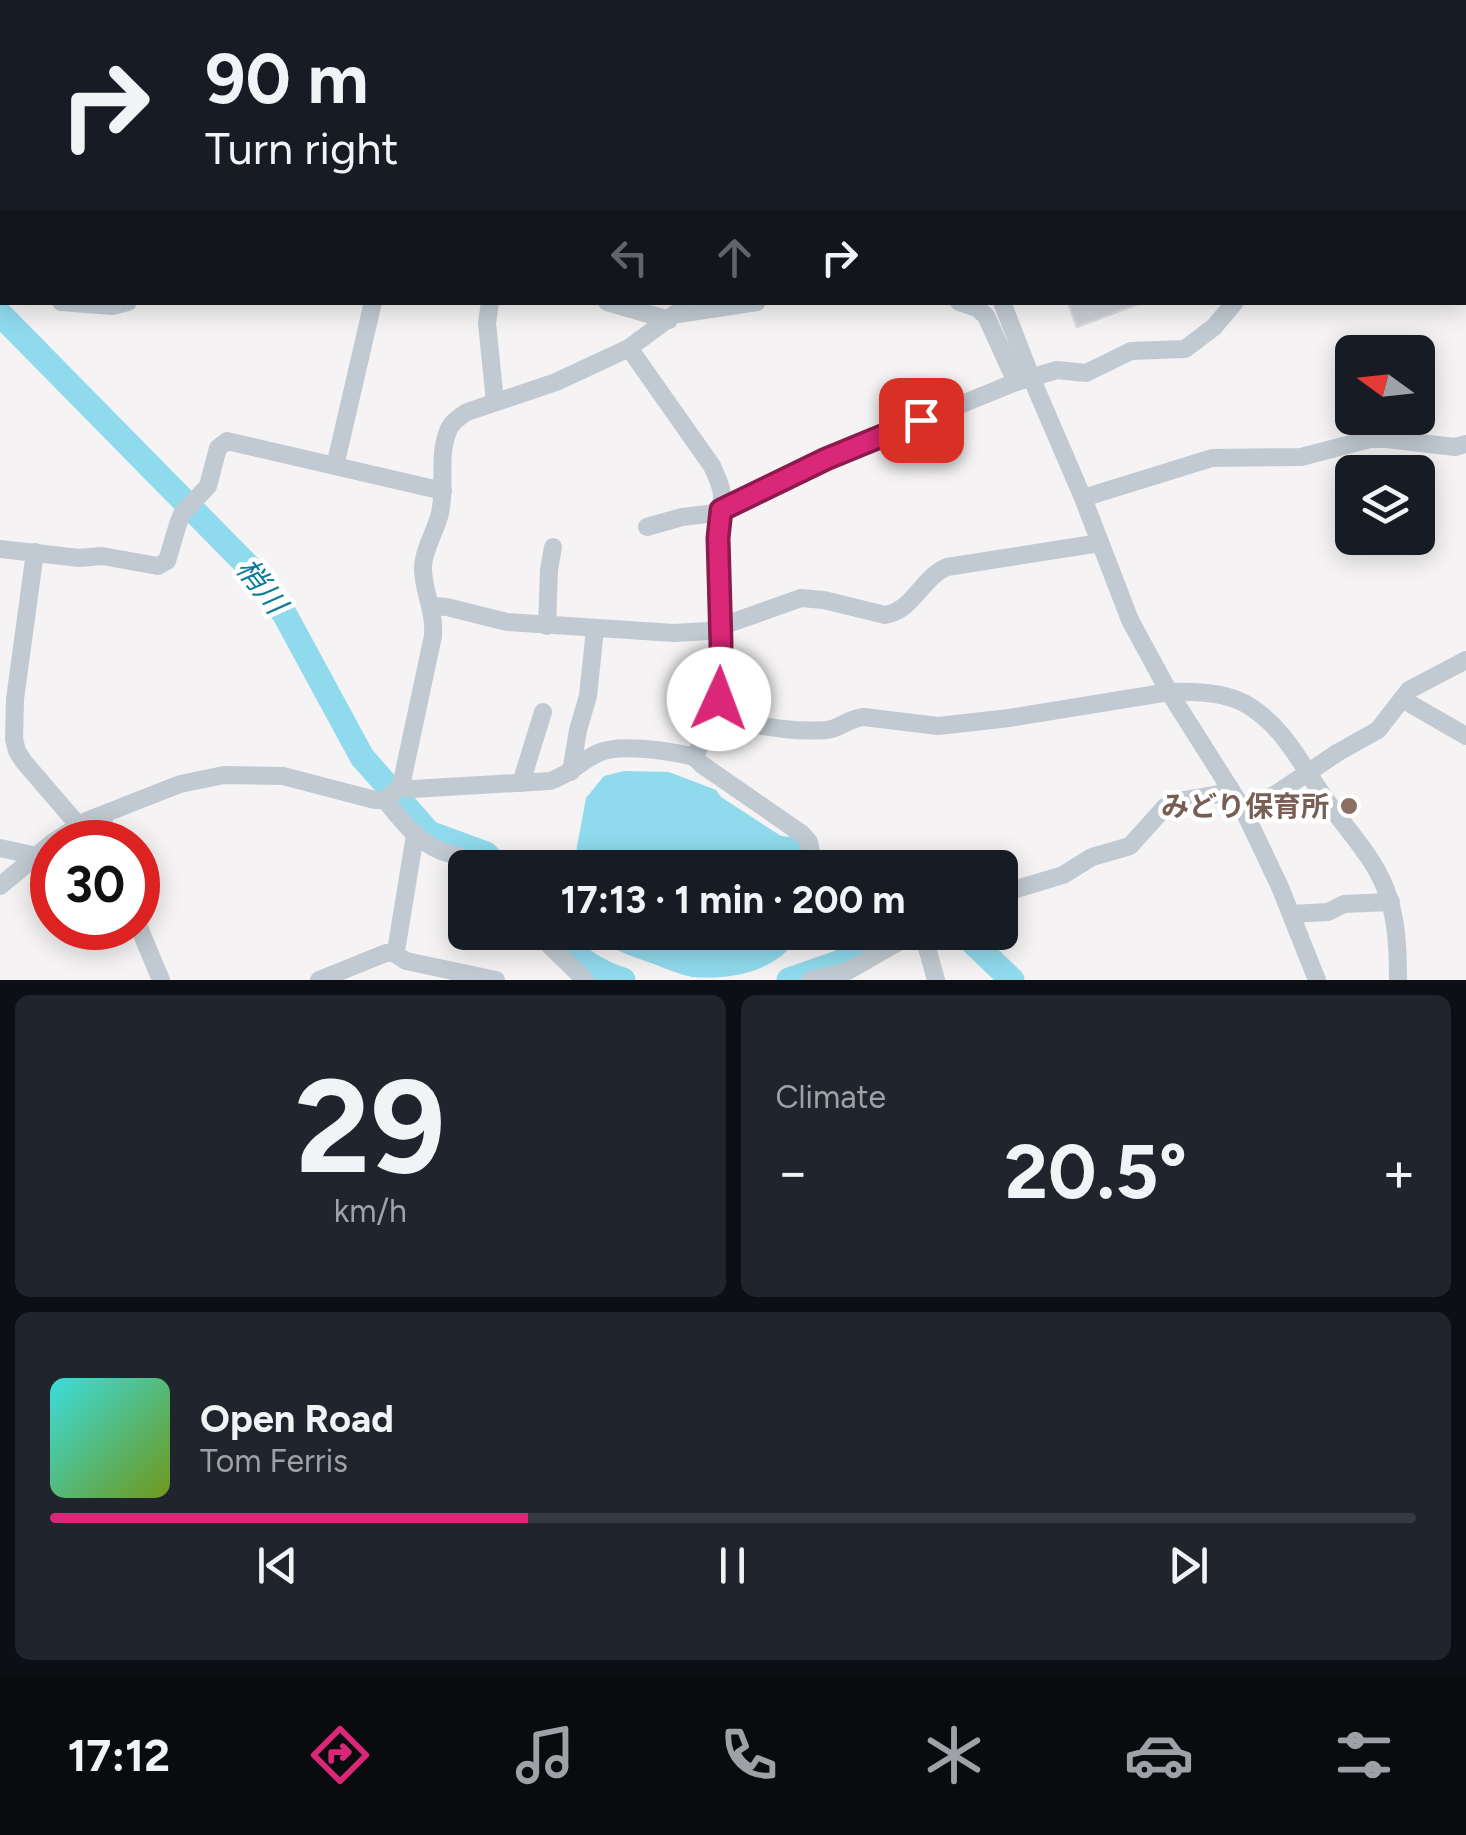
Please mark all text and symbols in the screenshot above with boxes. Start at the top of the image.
text: 90 m [205,36,369,121]
icon: right [40,40,170,170]
text: Turn right [205,121,398,175]
icon: left [602,230,657,285]
icon: ahead [707,230,762,285]
icon: right [812,230,867,285]
north arrow [1335,335,1435,435]
map controls [1335,335,1435,555]
pin [879,378,964,463]
icon: arrive [894,393,949,448]
button: layers [1335,455,1435,555]
water label: 梢川 [228,551,296,623]
position arrow [667,647,771,751]
place label: みどり保育所 [1161,789,1329,823]
marker: みどり保育所 [1338,795,1360,817]
speed limit sign: 30 [30,820,160,950]
text: 17:13 · 1 min · 200 m [561,877,905,923]
text: 29 [295,1049,446,1205]
text: Climate [776,1078,886,1116]
text: 20.5° [1004,1127,1187,1217]
text: − [776,1139,810,1205]
text: + [1382,1139,1416,1205]
text: km/h [334,1192,407,1230]
text: Open Road [200,1396,394,1442]
text: Tom Ferris [200,1442,348,1480]
icon: previous [250,1538,305,1593]
icon: pause [705,1538,760,1593]
icon: next [1161,1538,1216,1593]
icon: directions [305,1720,375,1790]
icon: music [510,1720,580,1790]
icon: phone [714,1720,784,1790]
icon: climate [919,1720,989,1790]
icon: car [1124,1720,1194,1790]
icon: filters [1329,1720,1399,1790]
text: 17:12 [67,1728,170,1782]

